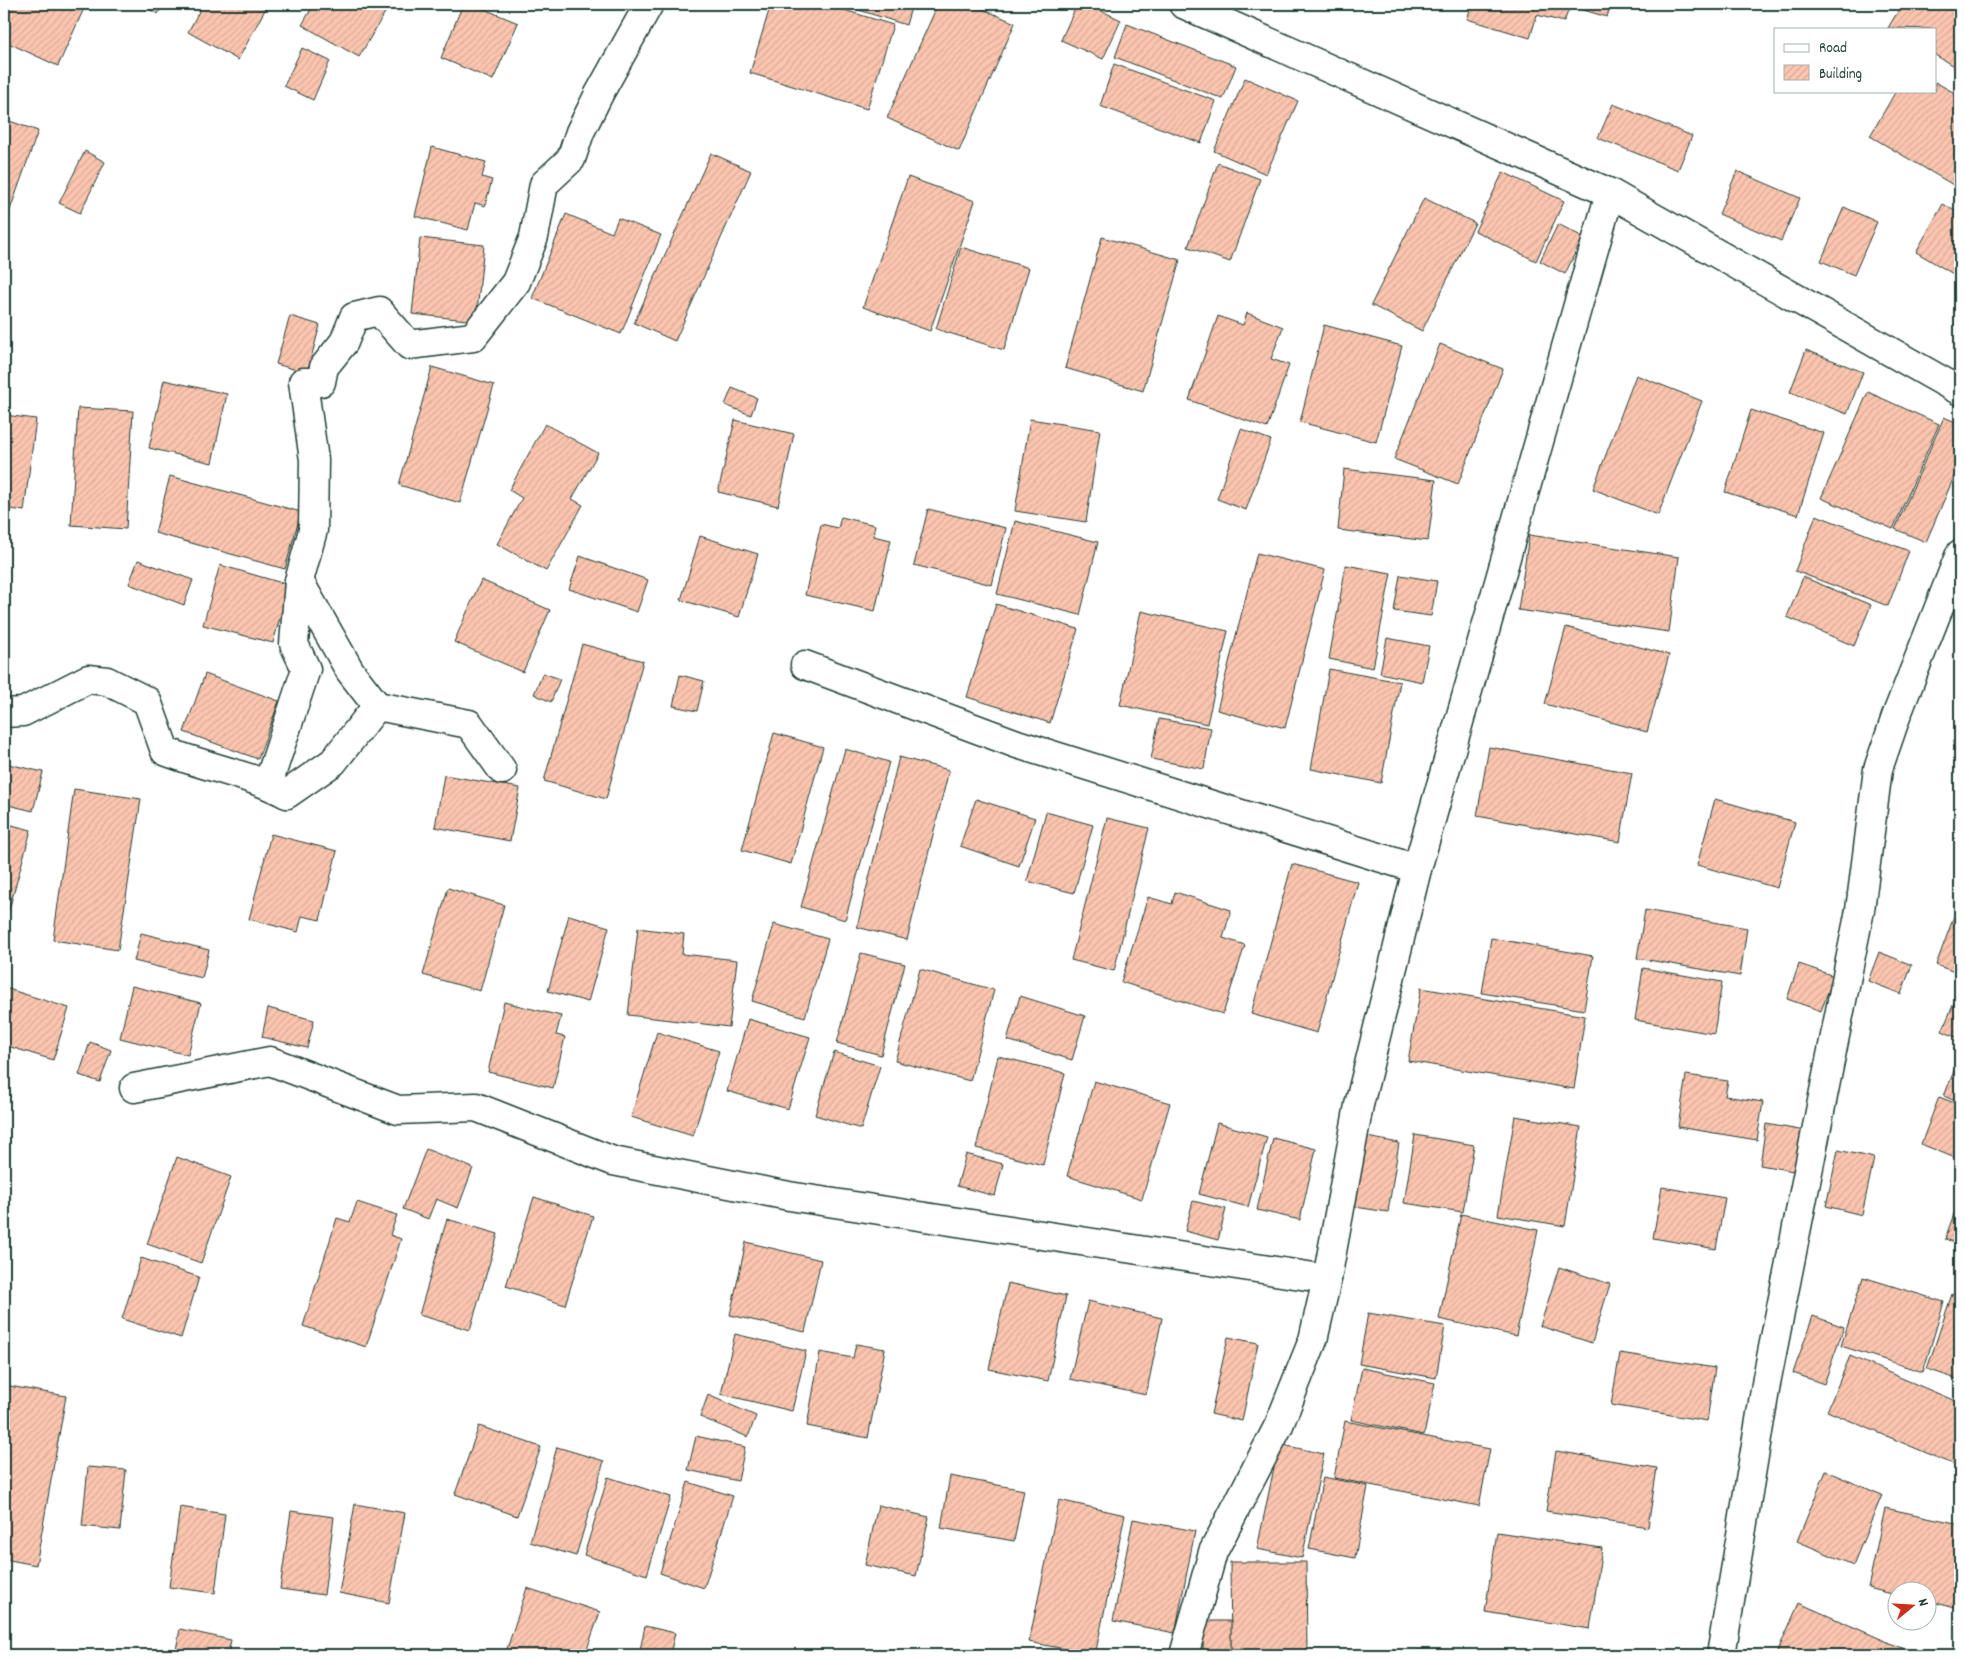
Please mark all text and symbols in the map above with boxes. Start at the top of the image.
legend [1774,28,1936,92]
text: Road [1819,38,1847,60]
text: Building [1819,64,1862,86]
north arrow [1886,1582,1936,1632]
text: N [1912,1596,1933,1609]

